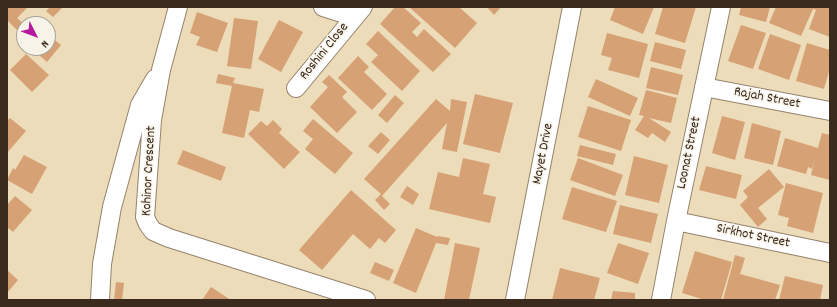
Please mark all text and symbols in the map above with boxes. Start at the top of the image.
north arrow [16,16,56,56]
street label: Roshini Close [297,20,353,84]
text: N [36,36,52,51]
street label: Rajah Street [732,84,802,114]
street label: Loonat Street [674,115,706,191]
street label: Mayet Drive [530,122,558,186]
street label: Kohinor Crescent [139,125,161,217]
street label: Sirkhot Street [715,221,791,253]

